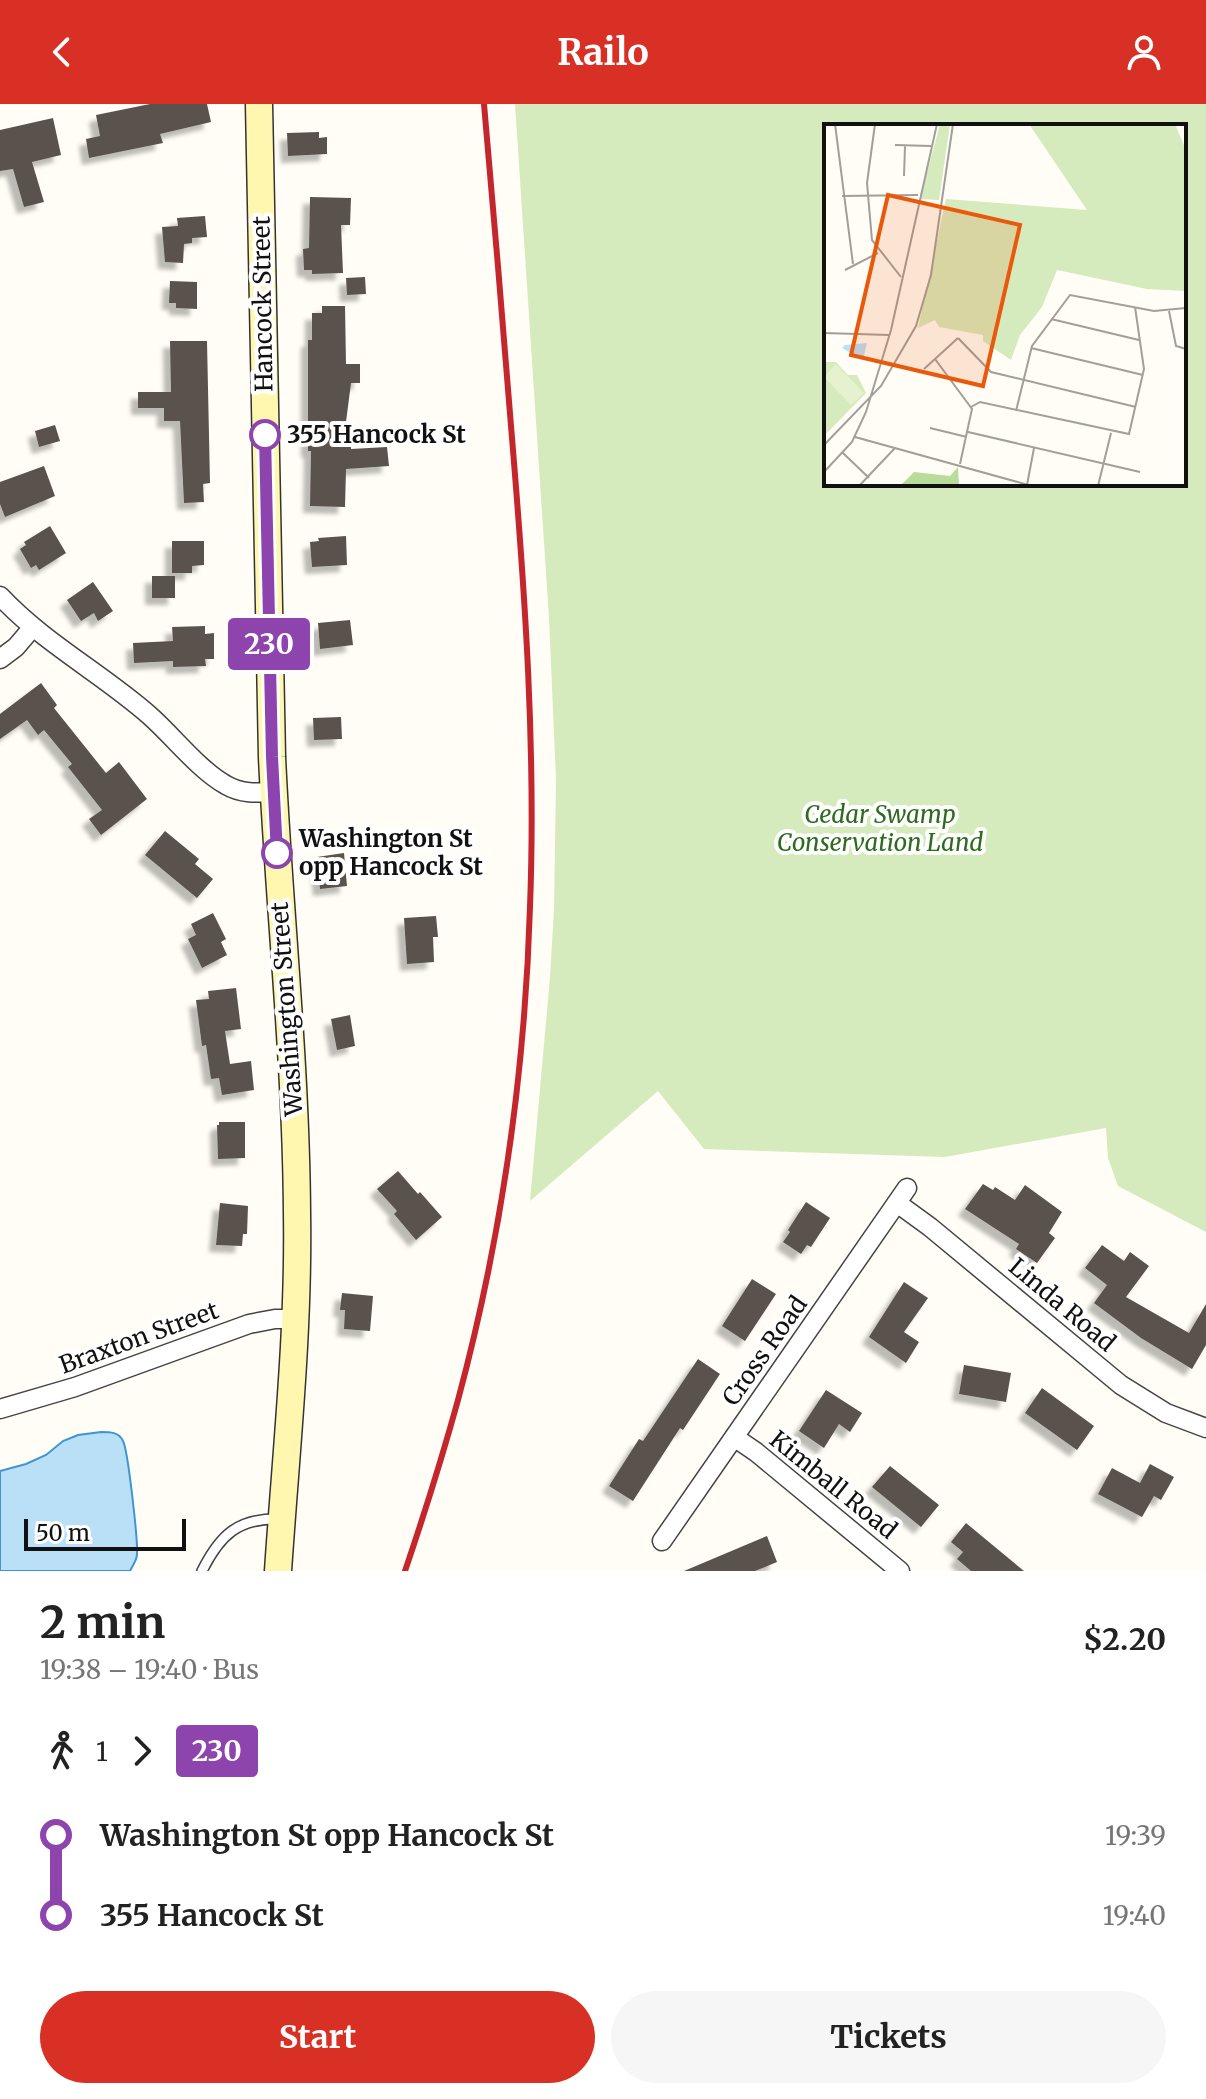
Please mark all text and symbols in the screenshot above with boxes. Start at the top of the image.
icon: back [40,30,84,74]
text: Railo [557,30,649,75]
icon: person [1122,30,1166,74]
inset map [824,124,1186,486]
street label: Hancock Street [245,215,280,392]
place label: 355 Hancock St [287,419,466,450]
marker: 355 Hancock St [250,420,280,450]
line badge: 230 [223,618,315,670]
text: 230 [244,626,294,662]
park label: Cedar Swamp Conservation Land [777,799,983,858]
place label: Washington St opp Hancock St [298,823,483,882]
marker: Washington St opp Hancock St [262,838,292,868]
street label: Washington Street [264,900,310,1118]
street label: Linda Road [1003,1251,1122,1358]
street label: Cross Road [715,1290,814,1412]
street label: Braxton Street [55,1294,223,1381]
street label: Kimball Road [763,1424,903,1545]
scale bar [24,1515,186,1551]
text: 50 m [36,1519,90,1547]
text: 2 min [40,1595,165,1650]
text: $2.20 [1083,1620,1166,1658]
text: 19:38 – 19:40 · Bus [40,1653,259,1686]
icon: walk [40,1729,84,1773]
icon: forward [120,1729,164,1773]
text: 230 [192,1733,242,1769]
text: 1 [96,1735,108,1768]
text: Washington St opp Hancock St [100,1816,554,1854]
text: 19:39 [1105,1819,1166,1852]
text: 355 Hancock St [100,1896,324,1934]
text: 19:40 [1103,1899,1166,1932]
button: Start [40,1991,595,2083]
button: Tickets [611,1991,1166,2083]

